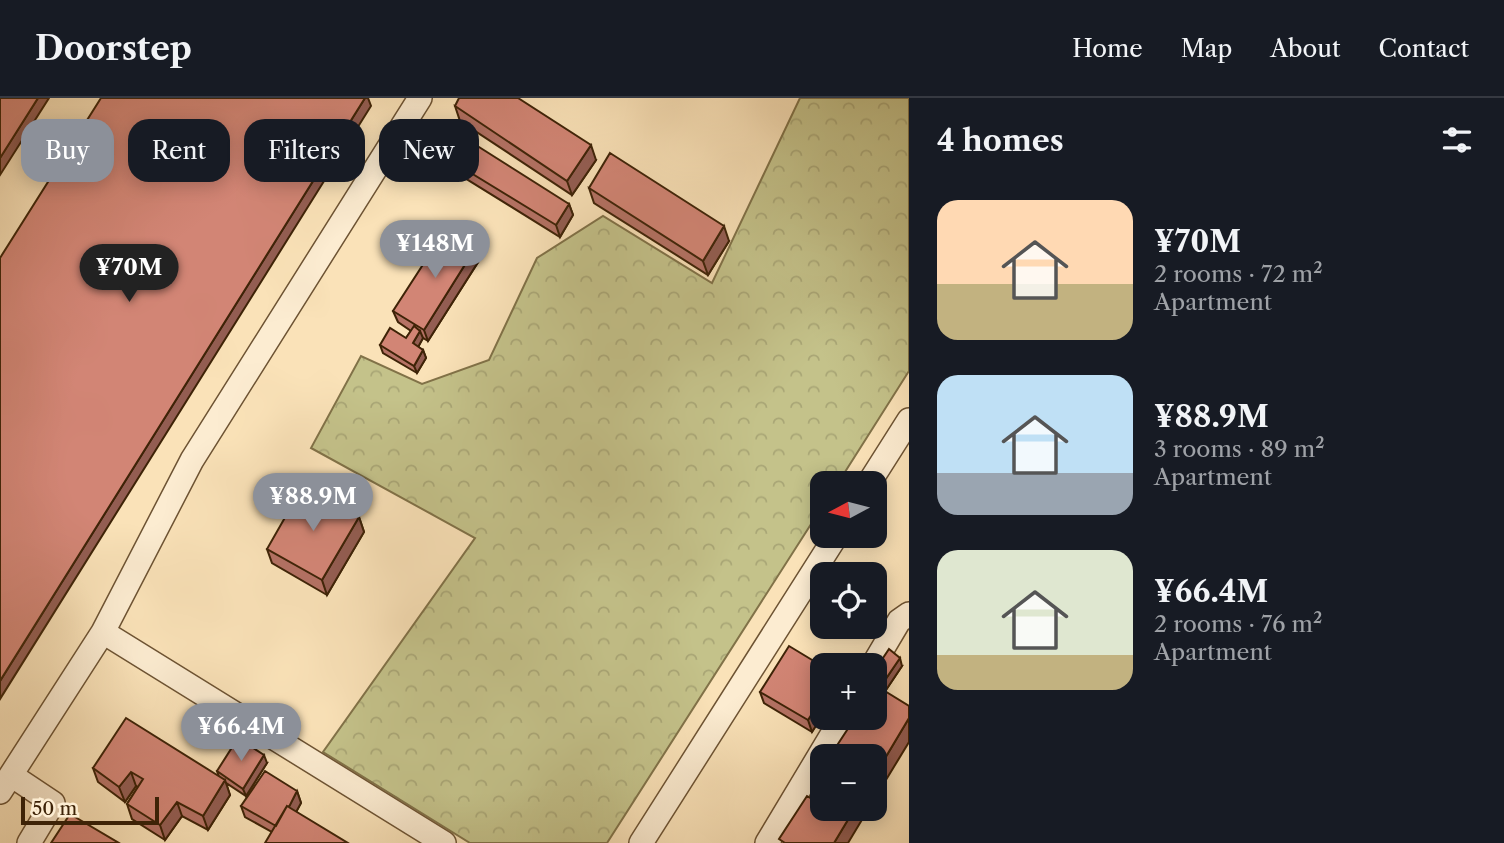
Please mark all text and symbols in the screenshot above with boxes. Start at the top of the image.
text: Doorstep [35,28,192,69]
text: Home [1072,34,1143,63]
text: Map [1181,34,1232,63]
text: About [1270,34,1341,63]
text: Contact [1379,34,1469,63]
chip: Buy [21,119,114,182]
chip: Rent [128,119,230,182]
chip: Filters [244,119,365,182]
chip: New [379,119,479,182]
icon: filters [1438,121,1476,159]
text: 4 homes [937,122,1064,159]
pin: ¥148M [386,220,484,280]
text: ¥70M [1154,223,1241,260]
icon: home [993,228,1077,312]
text: ¥148M [396,229,474,257]
pin: ¥70M [88,244,170,304]
text: ¥70M [96,253,162,281]
text: 2 rooms · 72 m² [1154,260,1323,288]
text: Apartment [1154,288,1272,316]
text: ¥88.9M [1154,398,1269,435]
icon: home [993,403,1077,487]
text: 3 rooms · 89 m² [1154,435,1325,463]
text: Apartment [1154,463,1272,491]
north arrow [810,471,887,548]
map controls [810,471,887,821]
pin: ¥88.9M [256,474,370,533]
text: ¥88.9M [269,482,357,510]
button: locate [810,562,887,639]
text: ¥66.4M [1154,573,1268,610]
icon: home [993,578,1077,662]
text: 2 rooms · 76 m² [1154,610,1322,638]
text: Apartment [1154,638,1272,666]
button: + [810,653,887,730]
pin: ¥66.4M [184,704,298,763]
text: ¥66.4M [197,712,285,740]
button: − [810,744,887,821]
scale bar [21,794,159,826]
text: 50 m [32,797,77,820]

